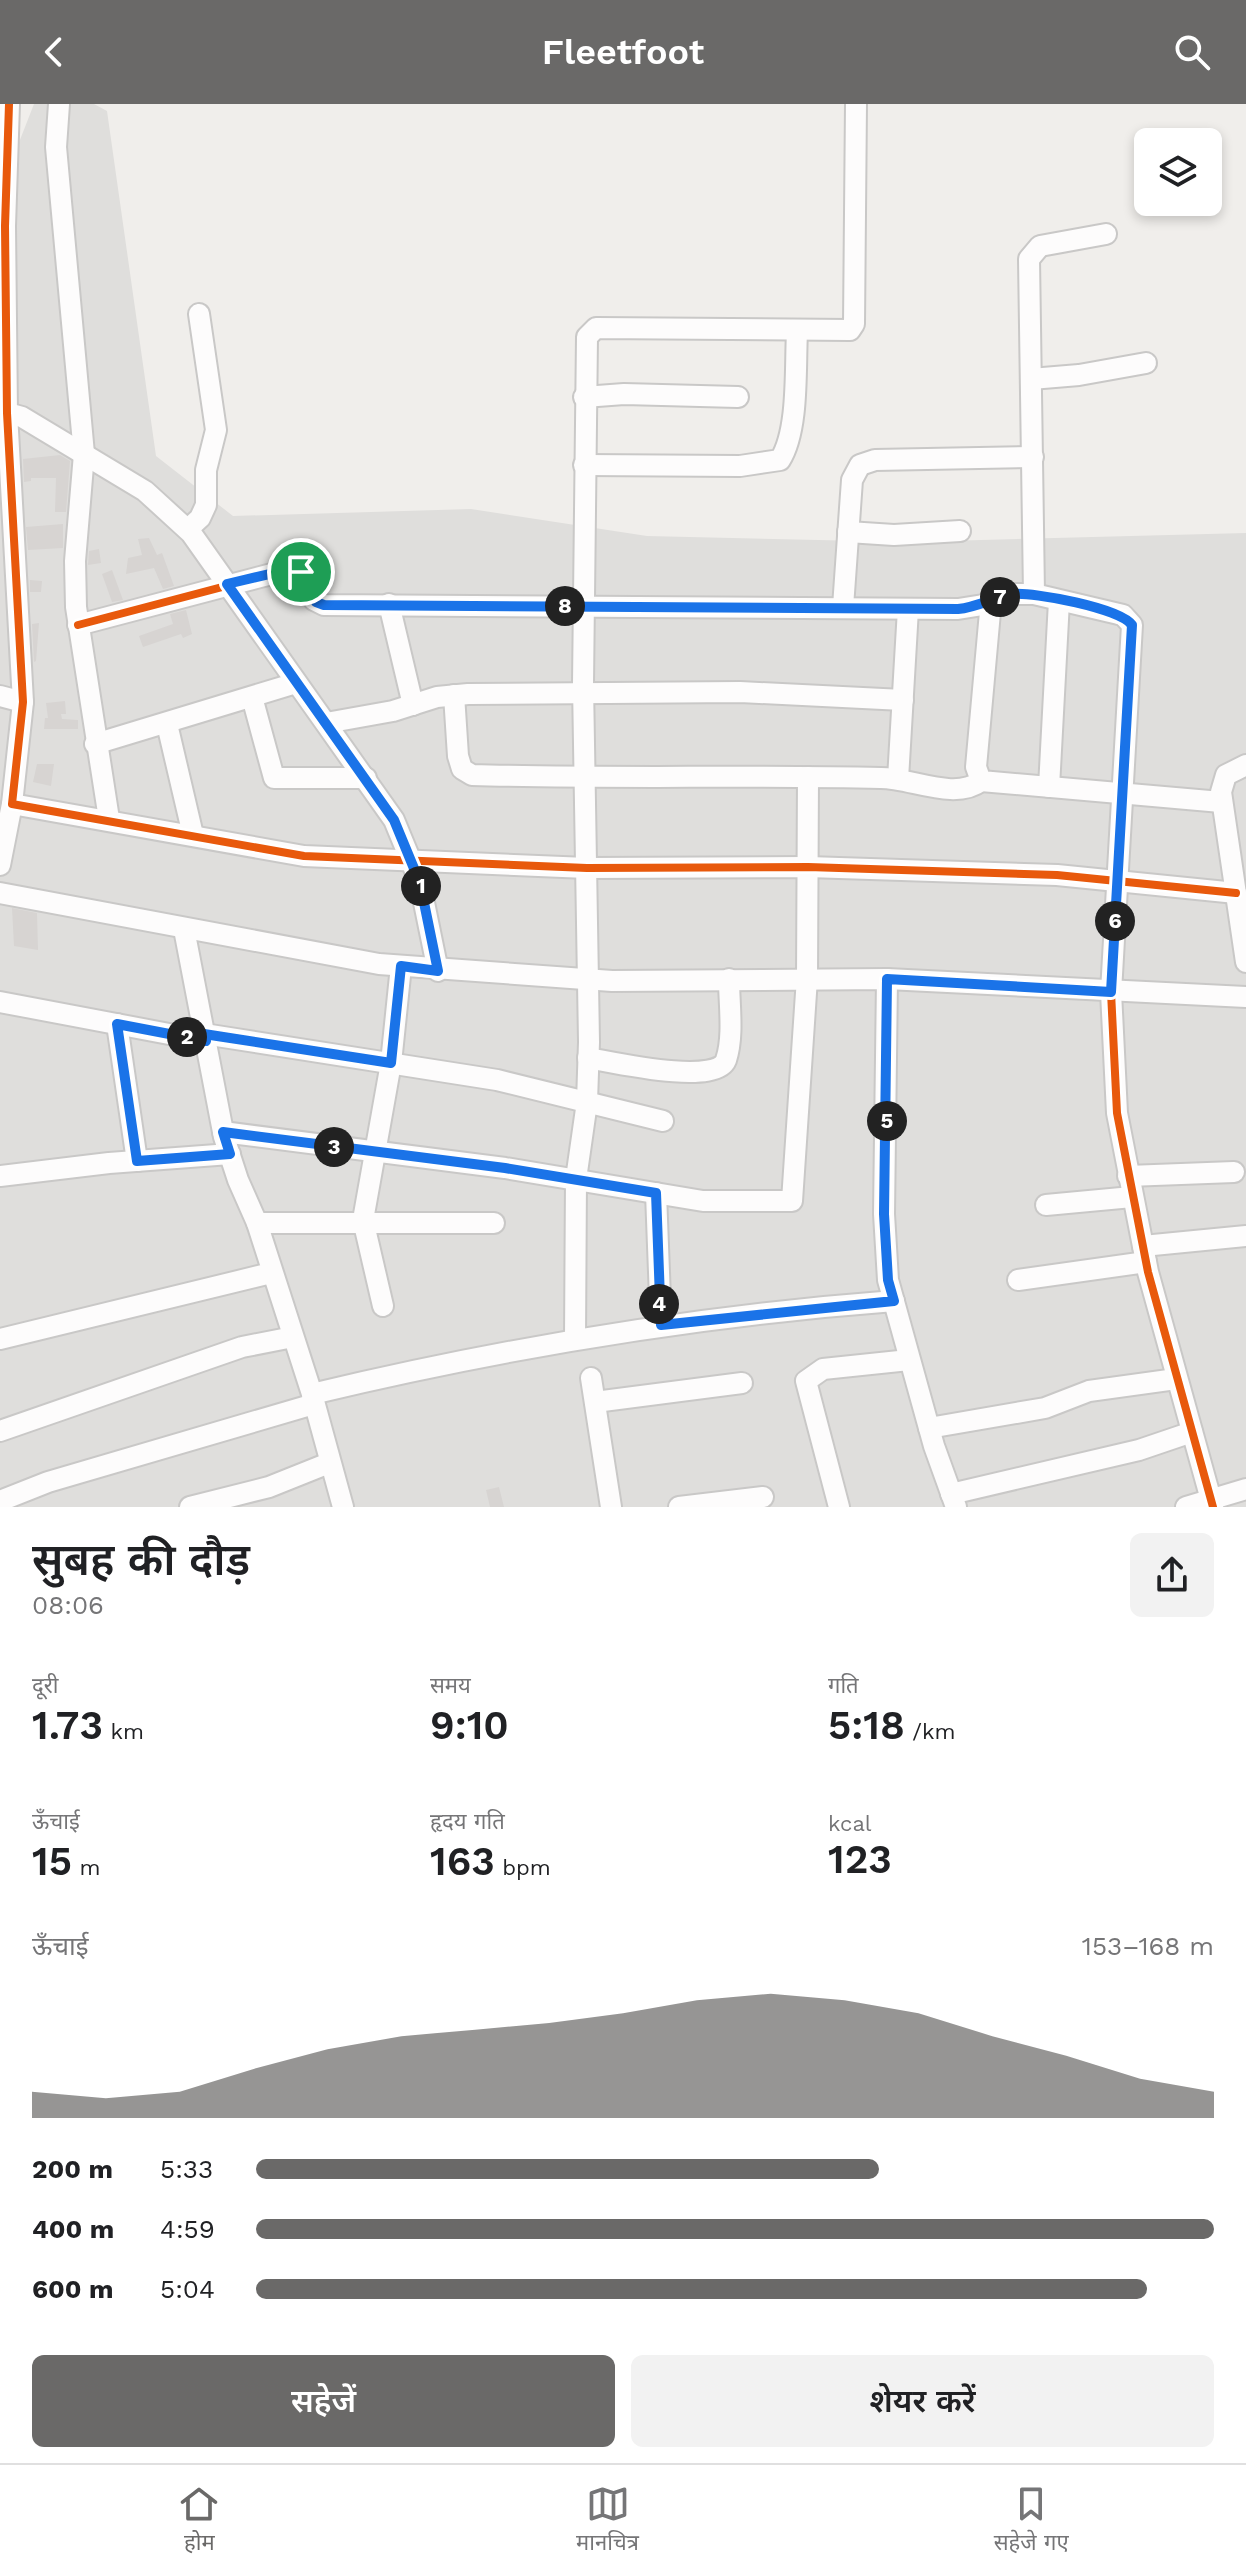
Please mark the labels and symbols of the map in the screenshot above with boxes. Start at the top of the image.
pin [267,538,335,606]
pin: 7 [980,577,1020,617]
pin: 8 [545,586,585,626]
pin: 1 [401,866,441,906]
pin: 6 [1095,901,1135,941]
pin: 2 [167,1017,207,1057]
pin: 5 [867,1101,907,1141]
pin: 3 [314,1127,354,1167]
pin: 4 [639,1284,679,1324]

